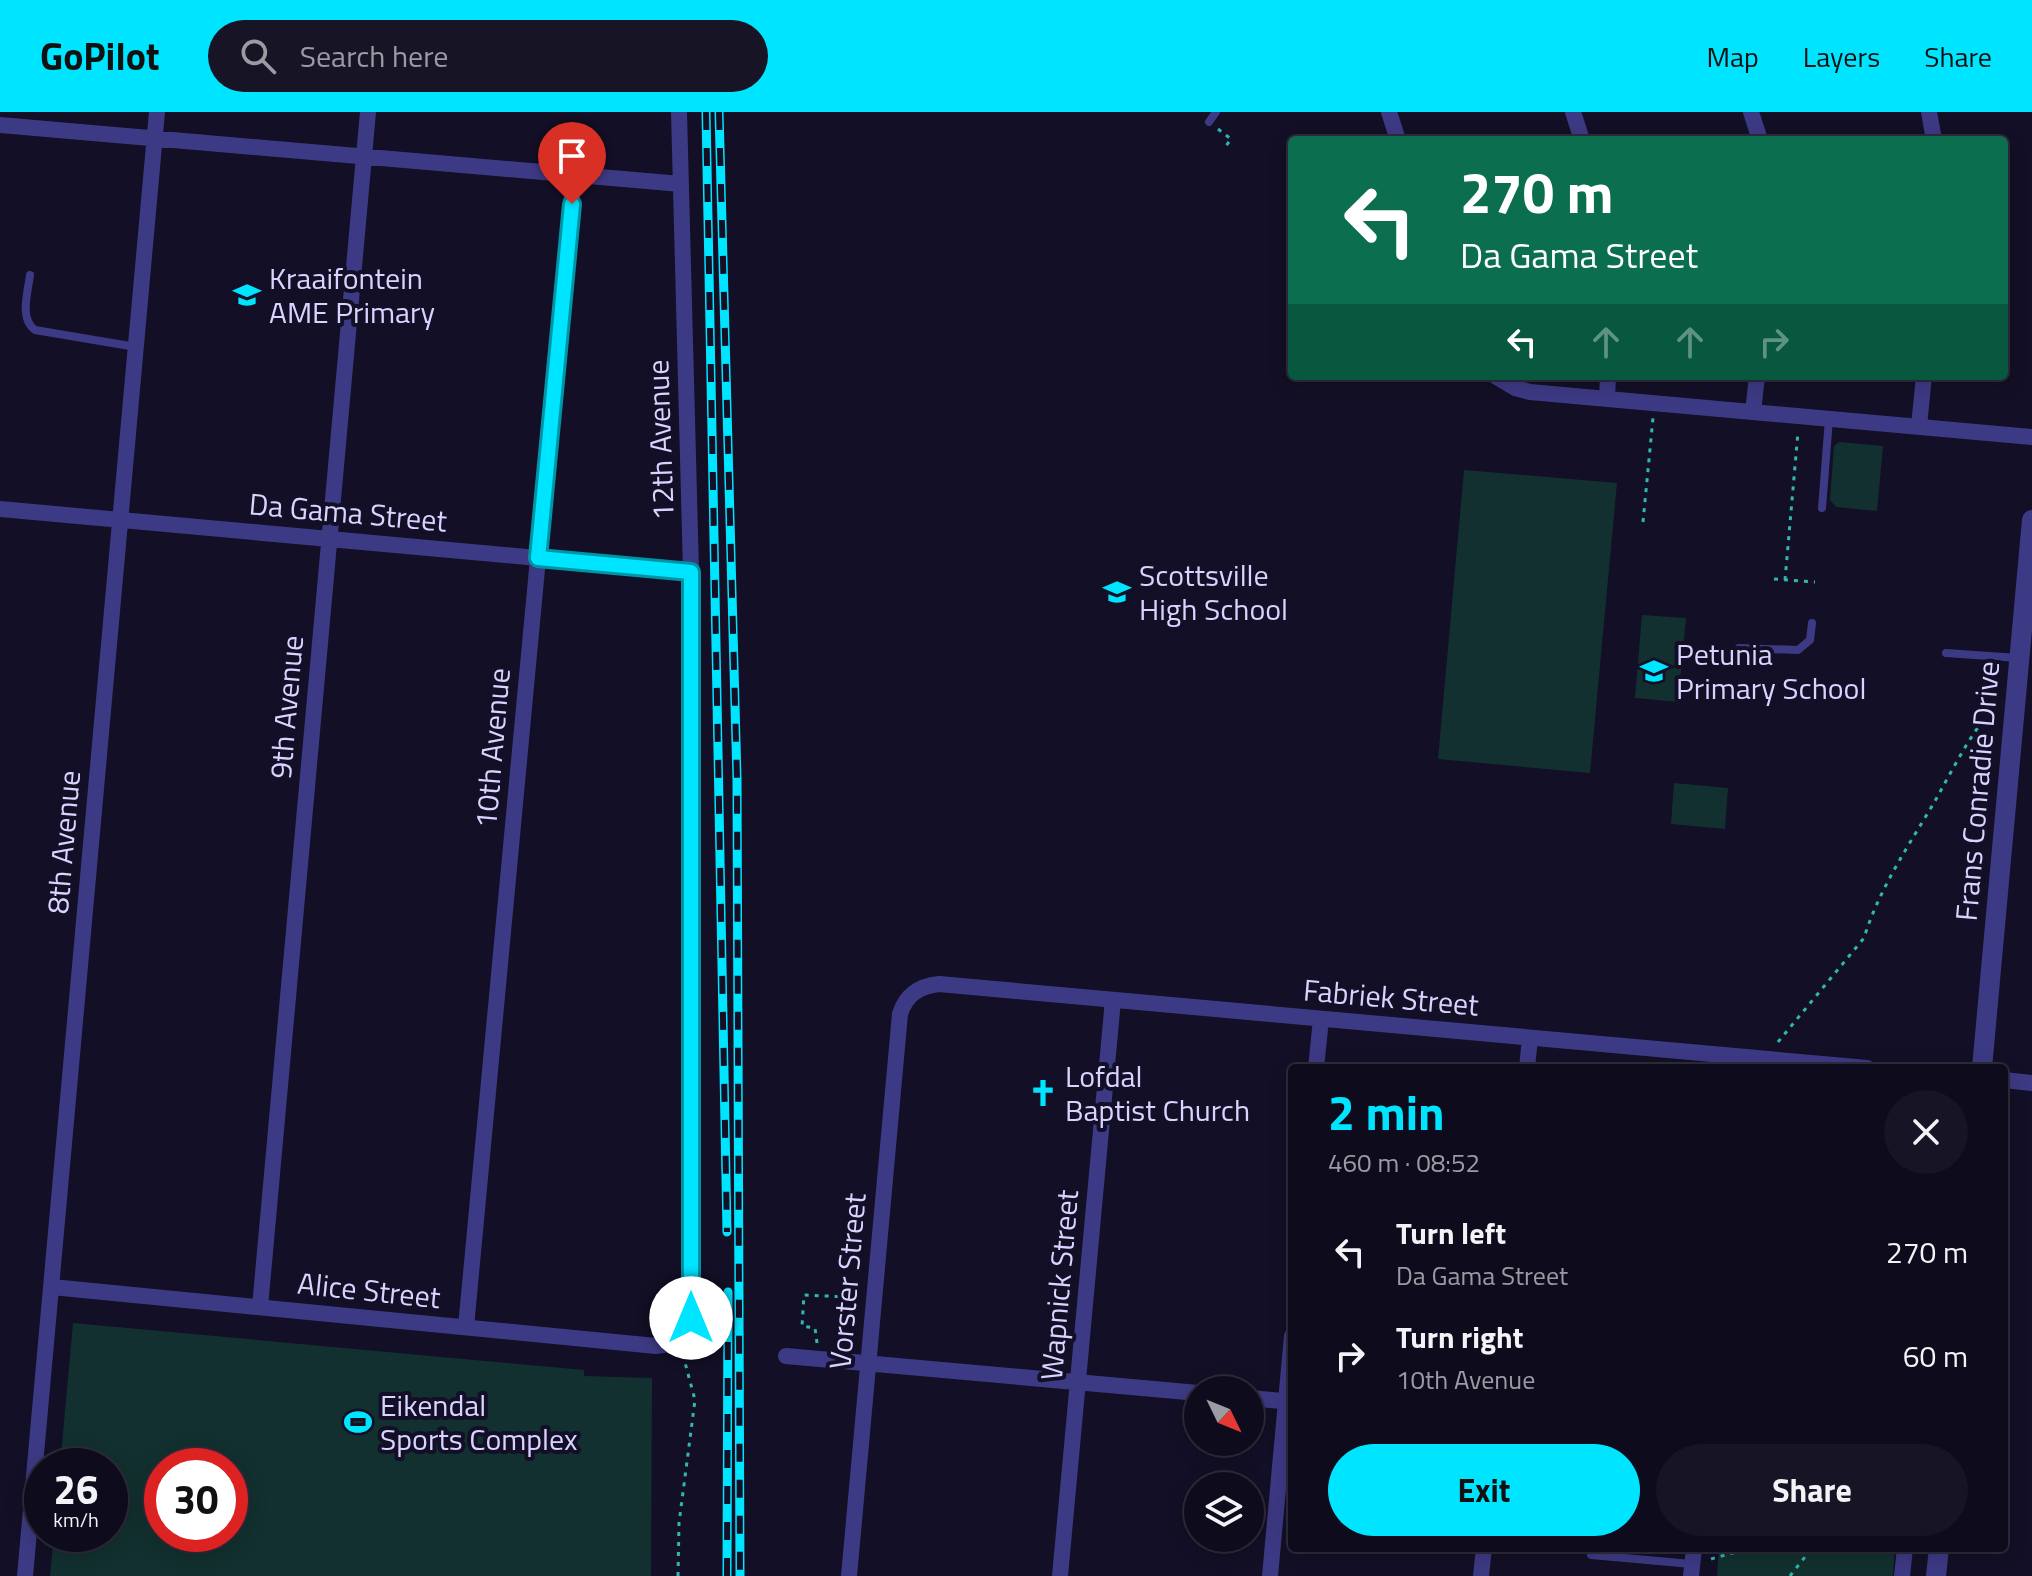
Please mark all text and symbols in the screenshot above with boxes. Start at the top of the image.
search box [208,20,768,92]
text: GoPilot [40,27,160,85]
text: Search here [300,33,449,79]
icon: search [236,34,280,78]
text: Map [1706,35,1759,78]
text: Layers [1803,35,1880,78]
text: Share [1924,35,1992,78]
pin [538,122,606,204]
icon: arrive [550,134,594,178]
text: 270 m [1460,150,1613,235]
icon: left [1328,168,1432,272]
text: Da Gama Street [1460,227,1698,282]
place label: Kraaifontein AME Primary [269,255,435,335]
school or university icon: Kraaifontein AME Primary [232,280,262,310]
icon: left [1500,320,1544,364]
icon: ahead [1584,320,1628,364]
icon: ahead [1668,320,1712,364]
icon: right [1752,320,1796,364]
street label: 12th Avenue [634,359,686,521]
street label: Da Gama Street [247,480,449,544]
place label: Scottsville High School [1139,552,1288,632]
school or university icon: Scottsville High School [1102,577,1132,607]
place label: Petunia Primary School [1676,631,1866,711]
street label: 9th Avenue [257,633,315,781]
school or university icon: Petunia Primary School [1639,656,1669,686]
street label: Frans Conradie Drive [1943,659,2011,923]
street label: 10th Avenue [462,666,522,830]
street label: 8th Avenue [34,768,92,916]
street label: Fabriek Street [1301,966,1481,1028]
place label: Lofdal Baptist Church [1065,1053,1250,1133]
text: 2 min [1328,1076,1445,1149]
church icon: Lofdal Baptist Church [1028,1078,1058,1108]
button: close [1884,1090,1968,1174]
text: 460 m · 08:52 [1328,1143,1480,1182]
street label: Wapnick Street [1028,1187,1090,1382]
street label: Vorster Street [816,1191,878,1371]
text: Turn left [1396,1210,1506,1256]
text: 270 m [1886,1229,1968,1275]
icon: left [1328,1230,1372,1274]
text: Da Gama Street [1396,1256,1568,1295]
street label: Alice Street [295,1260,443,1320]
position arrow [649,1276,733,1360]
text: Turn right [1396,1314,1524,1360]
text: 60 m [1903,1333,1968,1379]
icon: right [1328,1334,1372,1378]
text: 10th Avenue [1396,1360,1535,1399]
north arrow [1184,1376,1264,1456]
map controls [1184,1376,1264,1552]
place label: Eikendal Sports Complex [380,1382,578,1462]
sports icon: Eikendal Sports Complex [343,1407,373,1437]
button: Exit [1328,1444,1640,1536]
button: Share [1656,1444,1968,1536]
speed limit sign: 30 [144,1448,248,1552]
text: 26 [54,1459,98,1520]
button: layers [1184,1472,1264,1552]
text: km/h [53,1504,99,1535]

